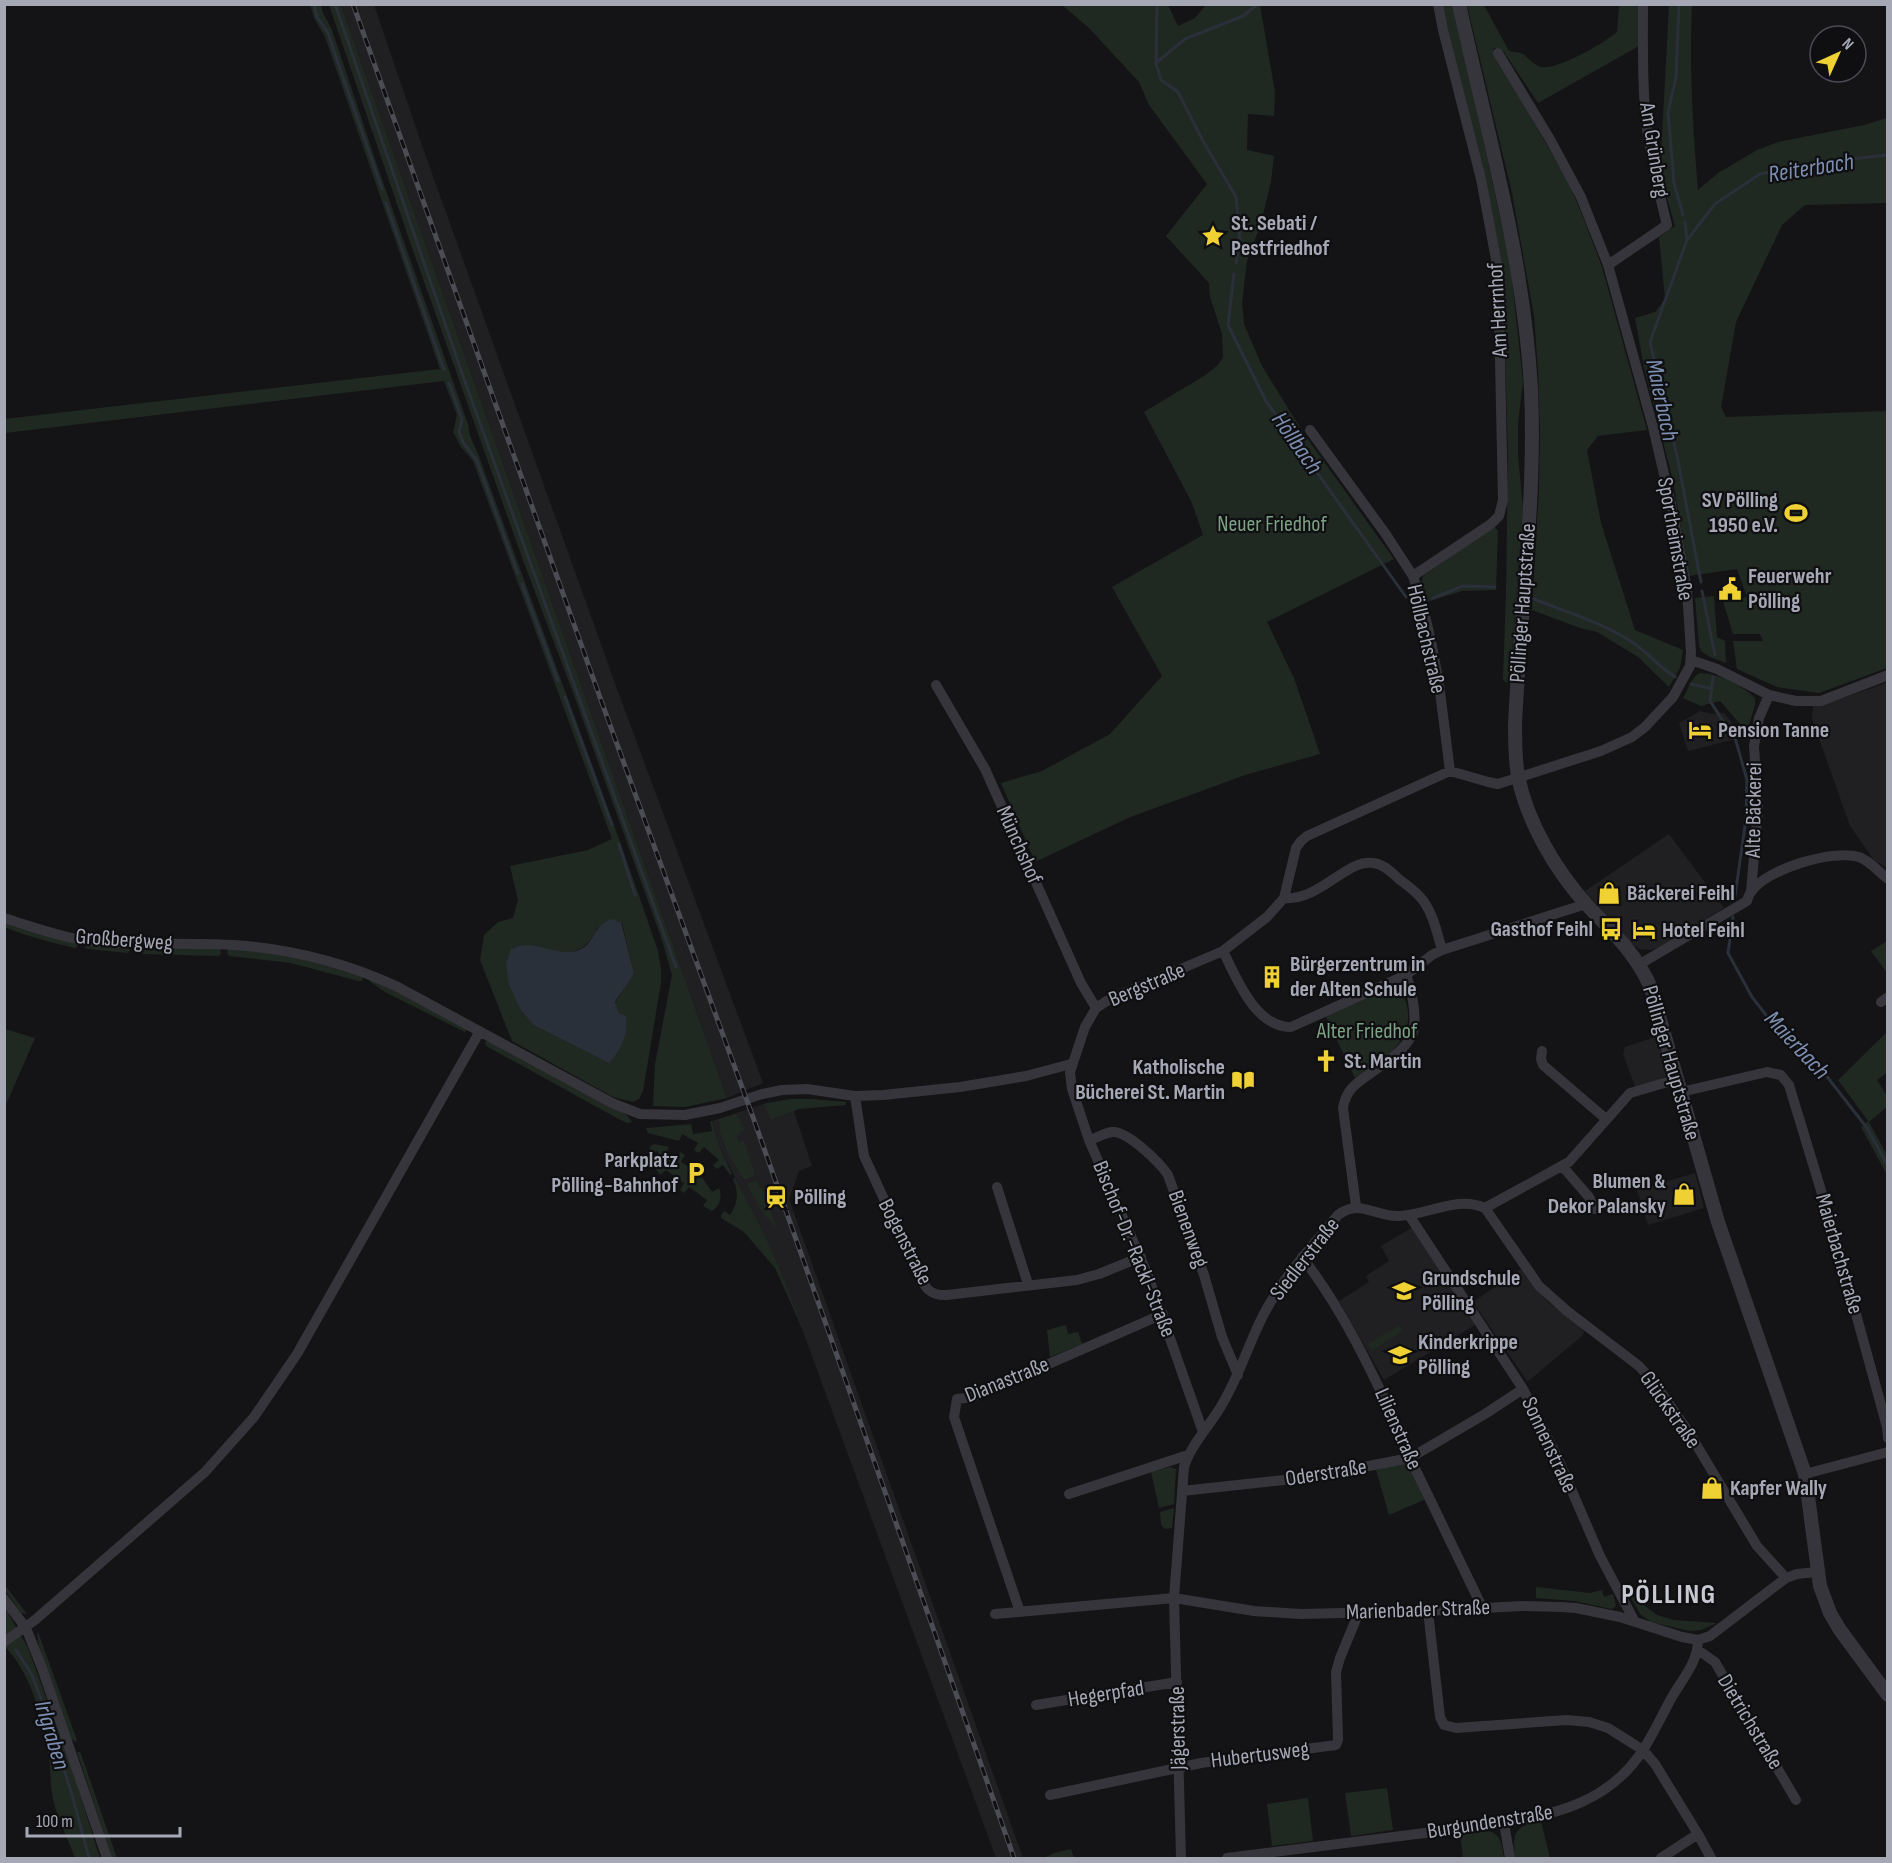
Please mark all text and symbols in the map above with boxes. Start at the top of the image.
north arrow [1808,24,1868,84]
text: N [1838,35,1857,54]
street label: Am Grünberg [1633,100,1675,200]
water label: Reiterbach [1766,147,1856,189]
place label: St. Sebati / Pestfriedhof [1231,210,1331,262]
place icon: St. Sebati / Pestfriedhof [1200,223,1226,249]
street label: Am Herrnhof [1482,262,1514,359]
water label: Maierbach [1639,356,1685,444]
water label: Höllbach [1265,406,1329,480]
street label: Sportheimstraße [1651,475,1699,603]
place label: SV Pölling 1950 e.V. [1702,487,1778,539]
sports icon: SV Pölling 1950 e.V. [1783,500,1809,526]
park label: Neuer Friedhof [1217,511,1327,538]
street label: Pöllinger Hauptstraße [1504,522,1542,684]
place label: Feuerwehr Pölling [1748,563,1832,615]
public building icon: Feuerwehr Pölling [1717,576,1743,602]
street label: Höllbachstraße [1400,582,1452,696]
hotel icon: Pension Tanne [1687,717,1713,743]
place label: Pension Tanne [1718,717,1829,744]
street label: Alte Bäckerei [1740,762,1768,859]
street label: Münchshof [990,802,1048,889]
shop icon: Bäckerei Feihl [1596,880,1622,906]
place label: Bäckerei Feihl [1627,880,1735,907]
place label: Gasthof Feihl [1490,916,1593,943]
bus stop icon: Gasthof Feihl [1598,916,1624,942]
hotel icon: Hotel Feihl [1631,917,1657,943]
place label: Hotel Feihl [1662,917,1745,944]
street label: Großbergweg [74,923,174,957]
place label: Bürgerzentrum in der Alten Schule [1290,951,1425,1003]
street label: Bergstraße [1105,957,1189,1013]
building icon: Bürgerzentrum in der Alten Schule [1259,964,1285,990]
street label: Pöllinger Hauptstraße [1636,983,1706,1143]
water label: Maierbach [1758,1005,1836,1085]
park label: Alter Friedhof [1316,1018,1418,1045]
church icon: St. Martin [1313,1048,1339,1074]
place label: St. Martin [1344,1048,1421,1075]
place label: Katholische Bücherei St. Martin [1075,1054,1225,1106]
library icon: Katholische Bücherei St. Martin [1230,1067,1256,1093]
place label: Parkplatz Pölling-Bahnhof [551,1147,679,1199]
street label: Bischof-Dr.-Rackl-Straße [1086,1157,1182,1341]
parking icon: Parkplatz Pölling-Bahnhof [683,1160,709,1186]
place label: Blumen & Dekor Palansky [1548,1168,1666,1220]
shop icon: Blumen & Dekor Palansky [1671,1181,1697,1207]
station icon: Pölling [763,1184,789,1210]
place label: Pölling [794,1184,846,1211]
street label: Bienenweg [1162,1187,1214,1272]
street label: Maierbachstraße [1809,1191,1869,1317]
street label: Bogenstraße [872,1194,938,1290]
street label: Siedlerstraße [1264,1212,1346,1306]
place label: Grundschule Pölling [1422,1265,1520,1317]
school or university icon: Grundschule Pölling [1391,1278,1417,1304]
place label: Kinderkrippe Pölling [1418,1329,1518,1381]
school or university icon: Kinderkrippe Pölling [1387,1342,1413,1368]
street label: Dianastraße [961,1351,1053,1409]
street label: Glückstraße [1634,1366,1706,1454]
street label: Lilienstraße [1368,1384,1428,1474]
street label: Sonnenstraße [1515,1393,1583,1497]
street label: Oderstraße [1283,1453,1369,1493]
shop icon: Kapfer Wally [1699,1475,1725,1501]
place label: Kapfer Wally [1730,1475,1827,1502]
district label: PÖLLING [1621,1578,1717,1611]
street label: Marienbader Straße [1345,1594,1491,1626]
street label: Dietrichstraße [1711,1670,1789,1774]
street label: Hegerpfad [1066,1675,1146,1713]
street label: Jägerstraße [1164,1686,1192,1771]
water label: Irlgraben [28,1697,76,1773]
street label: Hubertusweg [1209,1736,1311,1774]
street label: Burgundenstraße [1425,1799,1555,1845]
scale bar [27,1800,180,1838]
text: 100 m [36,1811,73,1832]

